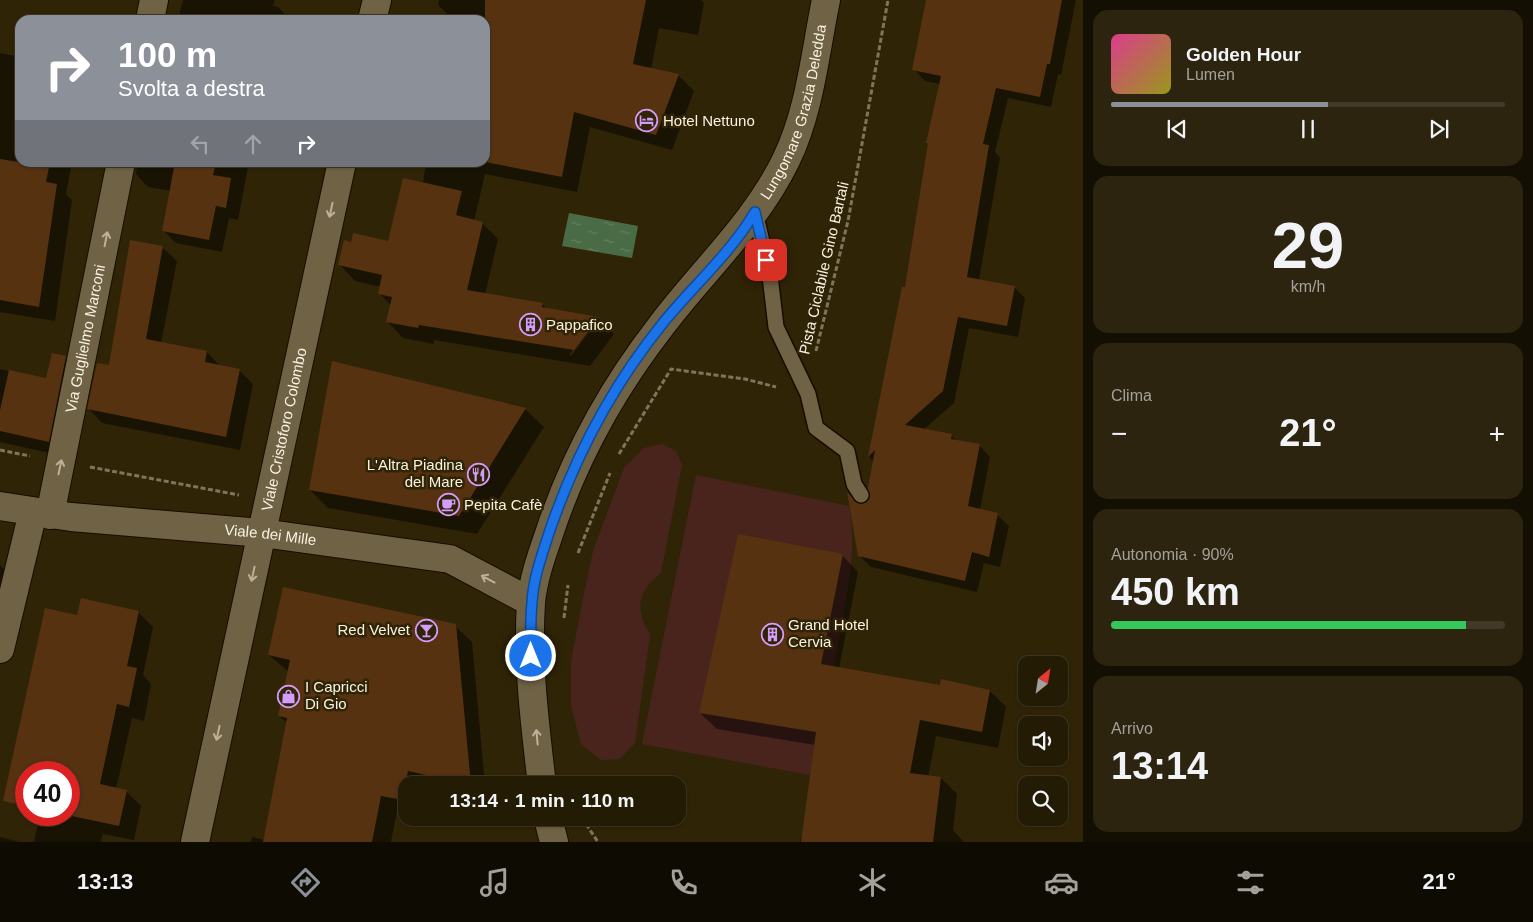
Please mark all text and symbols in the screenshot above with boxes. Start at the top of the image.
street label: Lungomare Grazia Deledda [757,22,829,202]
icon: right [35,35,100,100]
text: 100 m [118,35,217,74]
text: Golden Hour [1186,44,1301,65]
text: Lumen [1186,66,1235,83]
text: Svolta a destra [118,76,265,101]
hotel icon: Hotel Nettuno [635,109,659,133]
place label: Hotel Nettuno [663,112,755,129]
icon: previous [1163,115,1191,143]
icon: pause [1294,115,1322,143]
icon: next [1425,115,1453,143]
icon: left [186,130,214,158]
icon: ahead [239,130,267,158]
icon: right [292,130,320,158]
street label: Pista Ciclabile Gino Bartali [795,180,852,356]
one-way arrow [326,202,336,218]
text: 29 [1272,209,1344,282]
one-way arrow [101,231,111,247]
pin [745,239,787,281]
icon: arrive [752,246,780,274]
street label: Via Guglielmo Marconi [62,263,108,414]
text: km/h [1291,278,1325,295]
building icon: Pappafico [518,313,542,337]
place label: Pappafico [546,316,613,333]
street label: Viale Cristoforo Colombo [258,346,310,513]
text: Clima [1111,387,1152,404]
text: 21° [1279,412,1337,454]
text: − [1111,418,1127,449]
text: + [1489,418,1505,449]
place label: L'Altra Piadina del Mare [367,456,464,490]
one-way arrow [56,459,65,475]
restaurant icon: L'Altra Piadina del Mare [467,462,491,486]
cafe icon: Pepita Cafè [436,493,460,517]
place label: Pepita Cafè [464,496,542,513]
street label: Viale dei Mille [224,521,317,548]
text: Autonomia · 90% [1111,546,1234,563]
one-way arrow [247,566,257,582]
text: 450 km [1111,571,1240,613]
one-way arrow [481,574,496,584]
place label: Grand Hotel Cervia [788,616,869,650]
bar icon: Red Velvet [414,618,438,642]
place label: Red Velvet [337,621,411,638]
building icon: Grand Hotel Cervia [760,622,784,646]
position arrow [504,629,556,681]
north arrow [1018,656,1068,706]
map controls [1018,656,1068,826]
place label: I Capricci Di Gio [305,678,368,712]
shop icon: I Capricci Di Gio [277,684,301,708]
button: sound [1018,716,1068,766]
text: Arrivo [1111,720,1153,737]
one-way arrow [213,725,223,741]
one-way arrow [532,729,542,745]
text: 13:14 [1111,745,1208,787]
speed limit sign: 40 [15,761,80,826]
button: search [1018,776,1068,826]
text: 13:14 · 1 min · 110 m [450,790,634,811]
icon: directions [288,865,323,900]
icon: music [477,865,512,900]
icon: phone [666,865,701,900]
icon: climate [855,865,890,900]
icon: car [1044,865,1079,900]
icon: filters [1233,865,1268,900]
text: 13:13 [77,869,133,894]
text: 21° [1423,869,1456,894]

